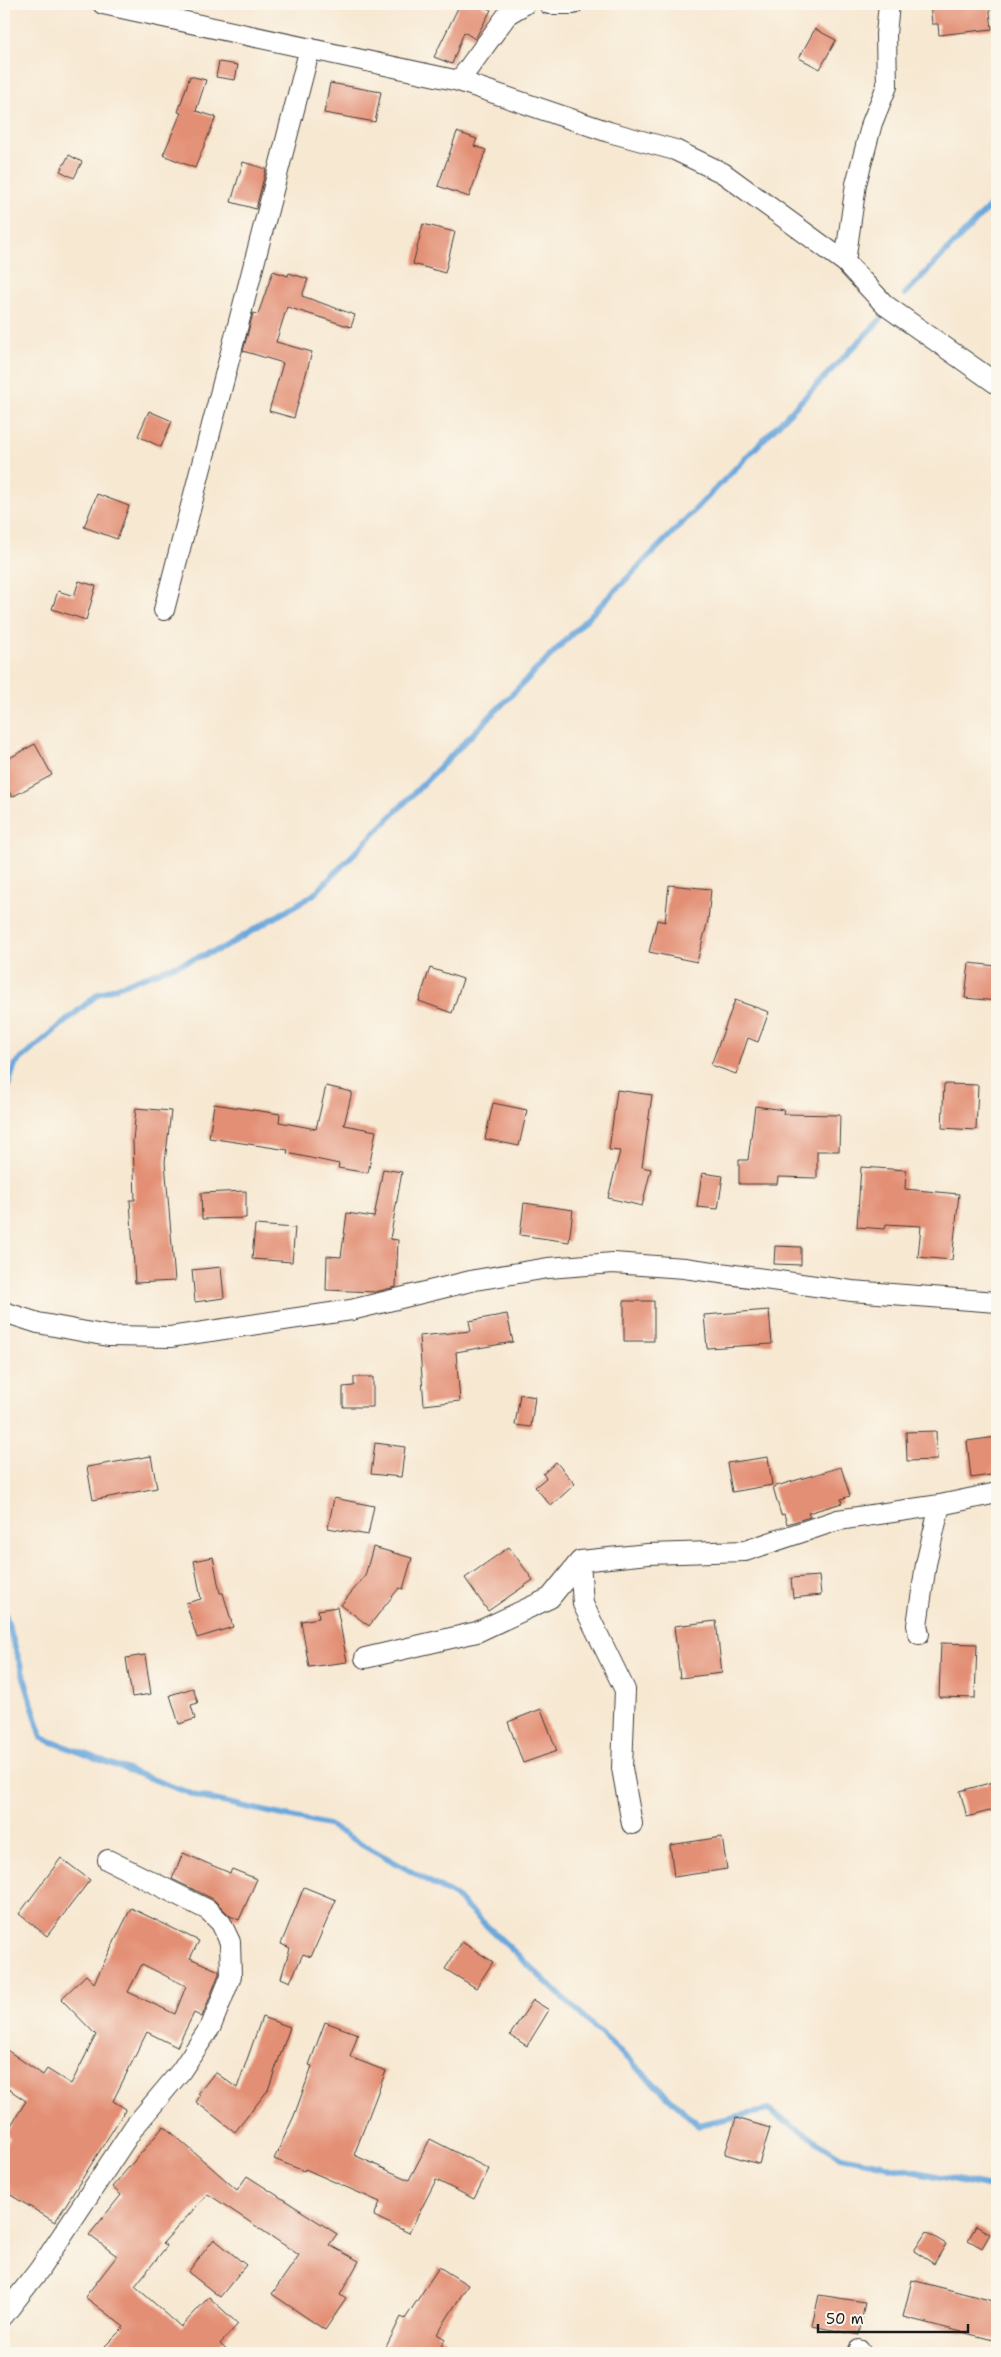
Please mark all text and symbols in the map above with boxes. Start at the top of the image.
scale bar [818,2302,968,2334]
text: 50 m [826,2309,864,2329]

